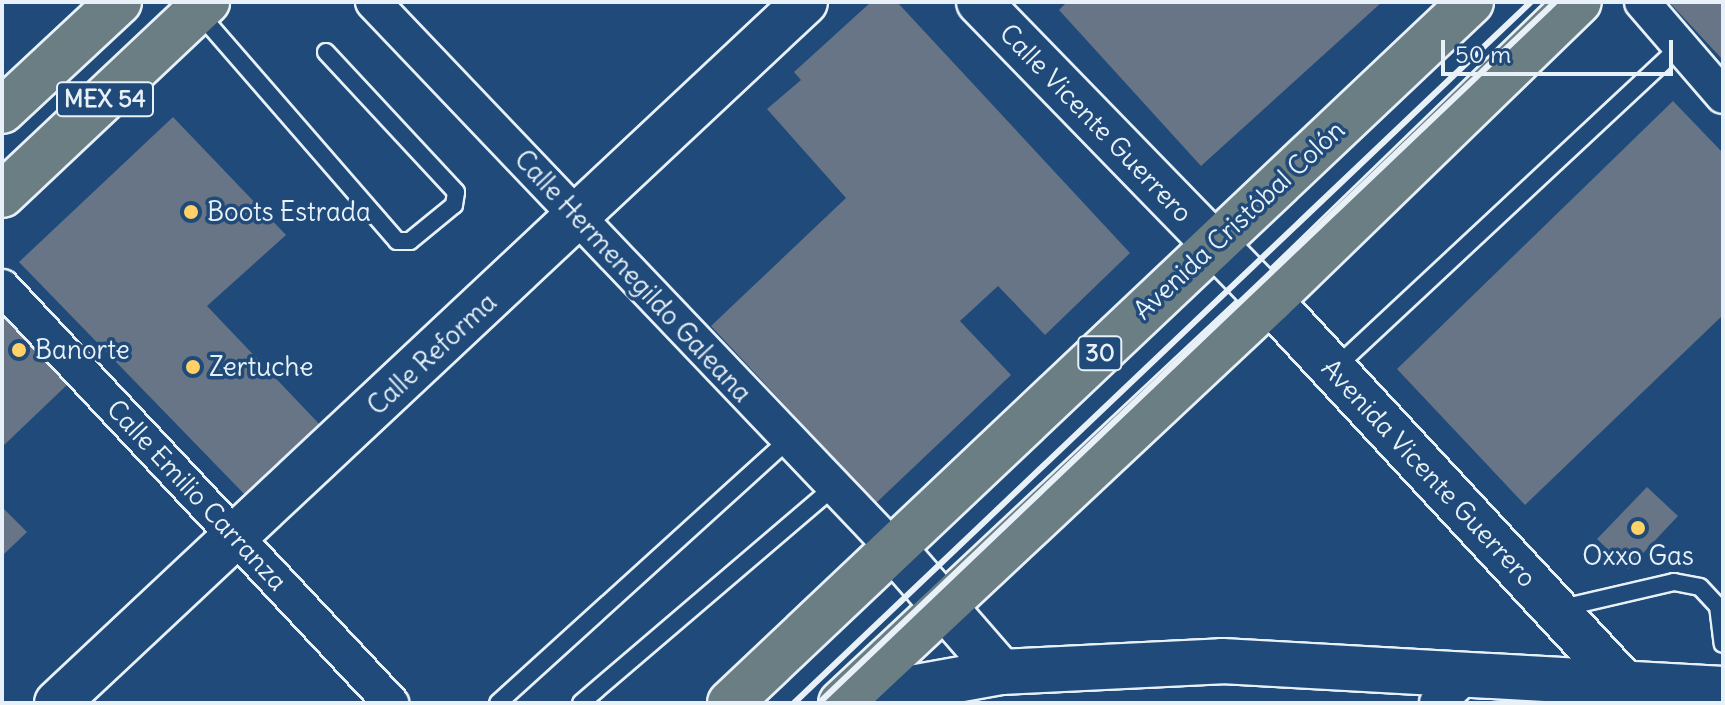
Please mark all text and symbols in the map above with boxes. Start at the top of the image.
street label: Calle Vicente Guerrero [993,17,1199,229]
scale bar [1445,24,1677,74]
text: 50 m [1455,39,1511,69]
road number: MEX 54 [55,79,155,119]
street label: Avenida Cristóbal Colón [1127,114,1351,326]
street label: Calle Hermenegildo Galeana [508,144,758,408]
place label: Boots Estrada [207,196,371,228]
marker: Boots Estrada [182,203,200,221]
street label: Calle Reforma [361,286,503,422]
road number: 30 [1076,333,1124,373]
place label: Banorte [35,334,130,366]
marker: Banorte [10,341,28,359]
place label: Zertuche [209,351,313,383]
street label: Avenida Vicente Guerrero [1315,353,1543,593]
marker: Zertuche [184,358,202,376]
street label: Calle Emilio Carranza [101,393,293,597]
marker: Oxxo Gas [1629,519,1647,537]
place label: Oxxo Gas [1582,540,1694,572]

